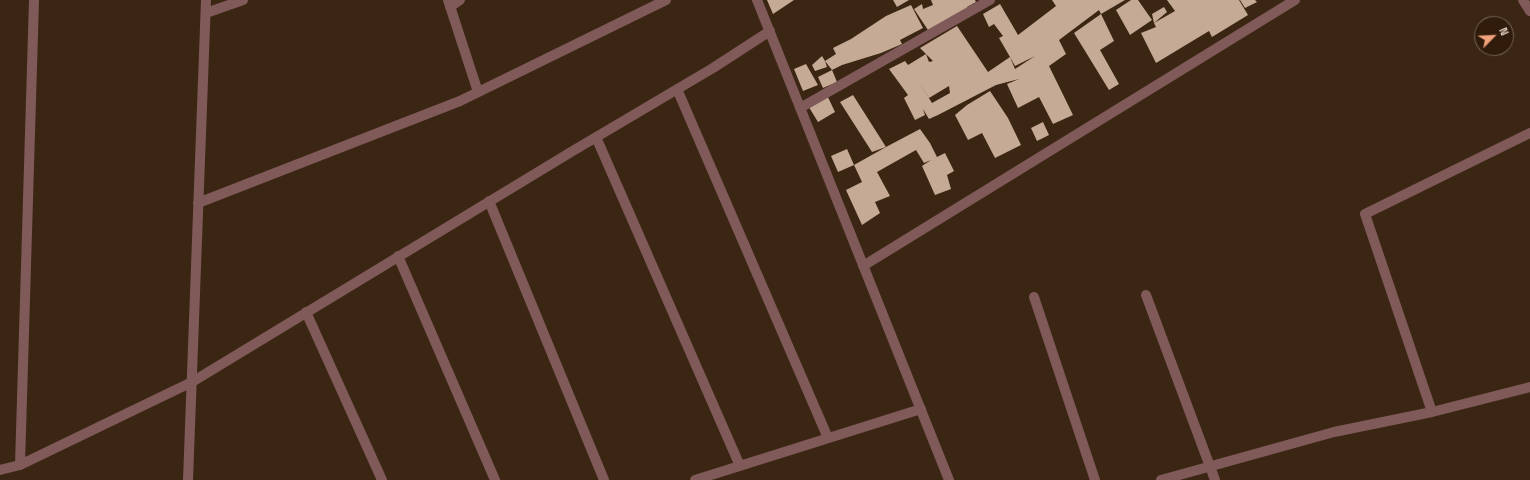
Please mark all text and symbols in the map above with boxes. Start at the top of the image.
north arrow [1474,16,1514,56]
text: N [1496,25,1512,38]

